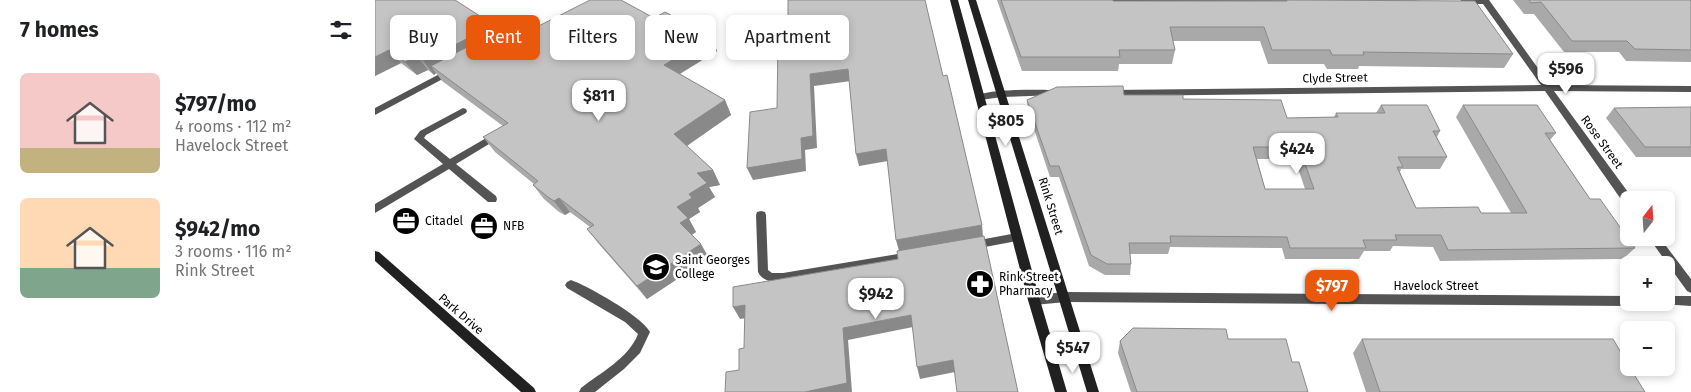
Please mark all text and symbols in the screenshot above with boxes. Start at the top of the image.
chip: Buy [390,15,456,60]
chip: Rent [466,15,540,60]
chip: Filters [550,15,635,60]
chip: New [645,15,716,60]
chip: Apartment [726,15,849,60]
icon: filters [327,16,355,44]
text: 7 homes [20,17,99,43]
pin: $596 [1536,52,1596,95]
text: $596 [1548,59,1584,78]
street label: Clyde Street [1302,70,1368,86]
pin: $811 [569,80,629,122]
text: $811 [583,86,615,105]
text: $797/mo [175,91,256,117]
icon: home [60,93,120,153]
pin: $805 [976,104,1036,147]
text: $805 [988,111,1024,130]
street label: Rose Street [1578,113,1626,172]
text: 4 rooms · 112 m² [175,117,291,136]
pin: $424 [1267,132,1327,175]
text: Havelock Street [175,136,288,155]
text: $424 [1280,139,1314,158]
street label: Rink Street [1036,175,1067,237]
north arrow [1620,191,1675,246]
map controls [1620,191,1675,376]
office icon: Citadel [391,206,421,236]
office icon: NFB [469,211,499,241]
place label: Citadel [425,214,464,228]
text: $942/mo [175,216,260,242]
icon: home [60,218,120,278]
place label: NFB [503,219,524,233]
text: 3 rooms · 116 m² [175,242,292,261]
school or university icon: Saint Georges College [641,252,671,282]
place label: Saint Georges College [675,253,750,281]
button: + [1620,256,1675,311]
text: Rink Street [175,261,254,280]
pharmacy icon: Rink Street Pharmacy [965,269,995,299]
place label: Rink Street Pharmacy [999,270,1059,298]
pin: $797 [1302,270,1362,312]
text: $797 [1316,276,1348,295]
pin: $942 [846,278,906,320]
street label: Havelock Street [1394,279,1479,293]
text: $942 [859,284,893,303]
street label: Park Drive [436,291,486,337]
button: − [1620,321,1675,376]
pin: $547 [1043,332,1103,374]
text: $547 [1056,338,1090,357]

